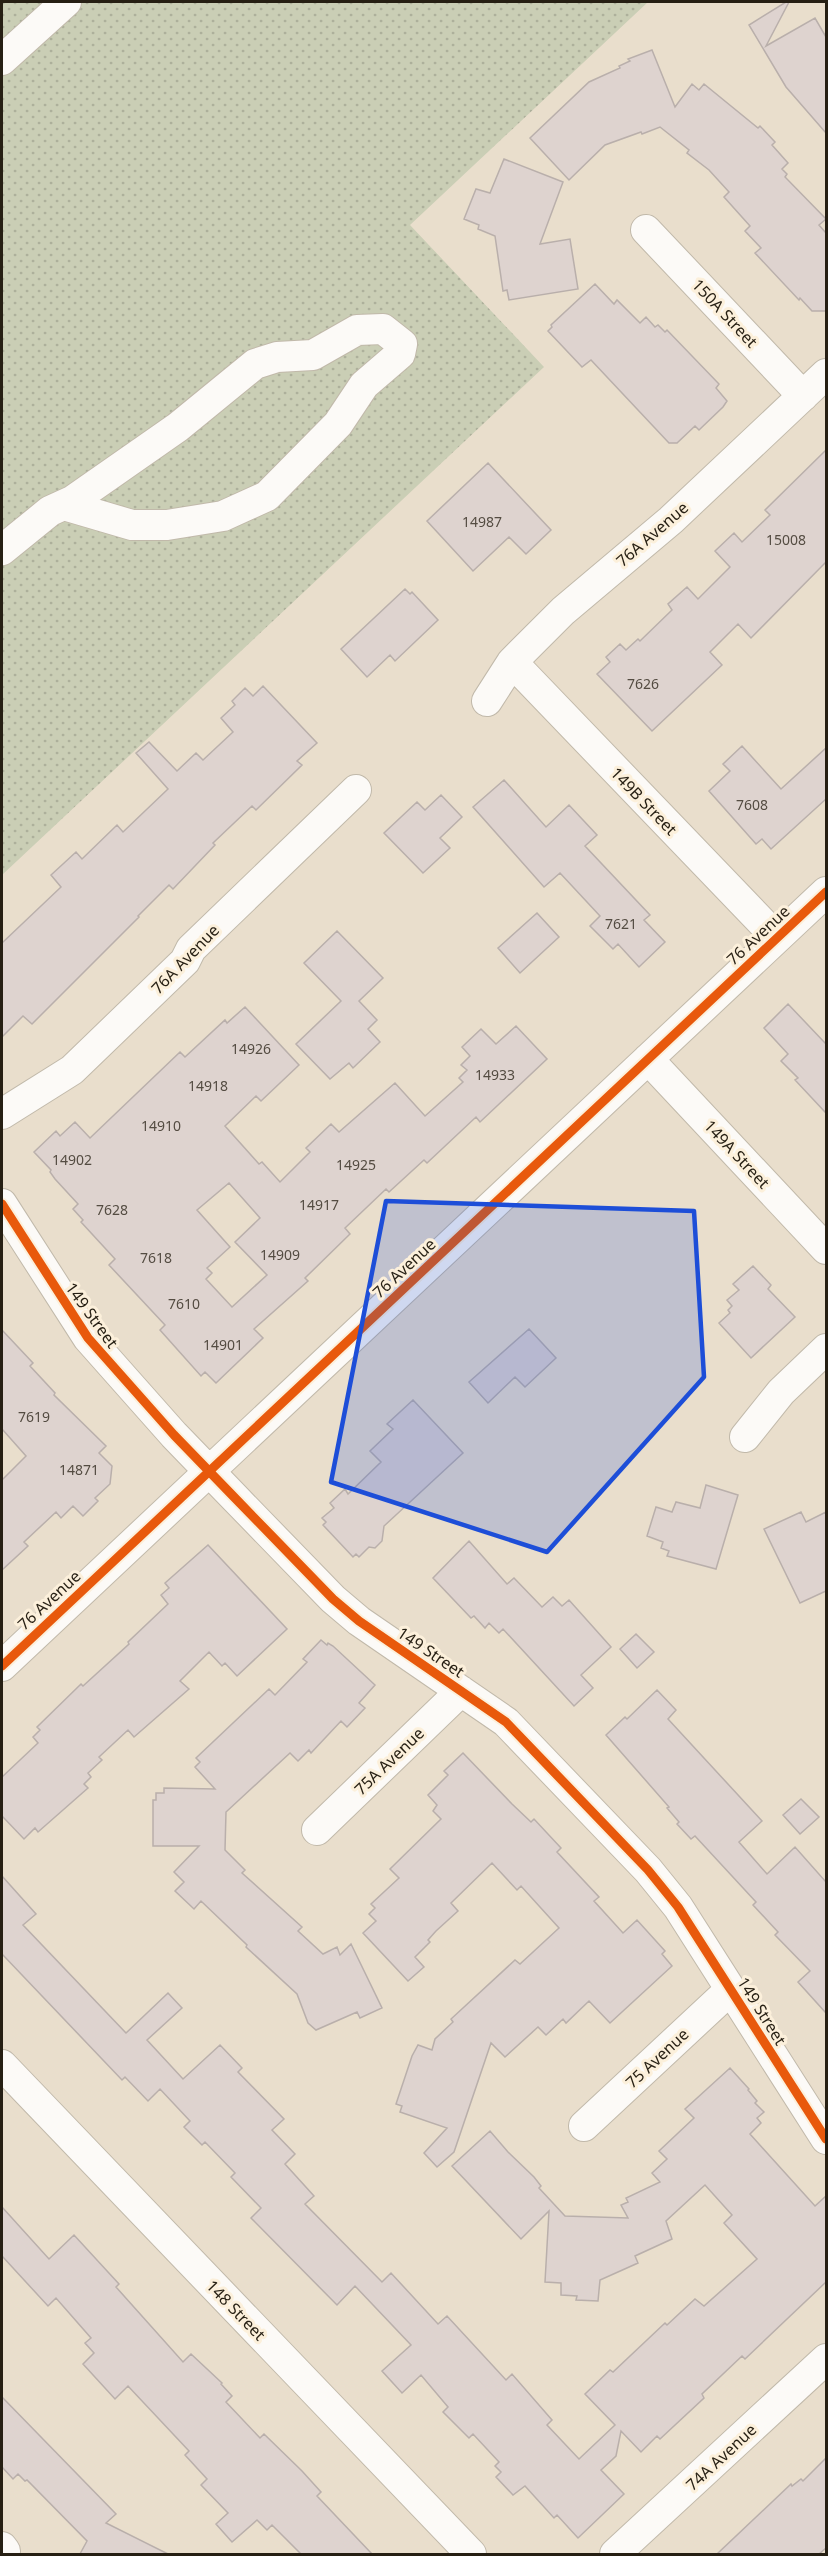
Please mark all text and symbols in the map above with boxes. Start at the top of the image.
street label: 150A Street [687,274,763,352]
street label: 76A Avenue [611,497,693,571]
house number: 14987 [462,512,502,531]
house number: 15008 [766,530,806,549]
house number: 7626 [627,674,659,693]
street label: 149B Street [606,762,682,840]
house number: 7608 [736,795,768,814]
street label: 76 Avenue [722,900,794,970]
house number: 7621 [605,914,637,933]
street label: 76A Avenue [146,919,224,999]
house number: 14926 [231,1039,271,1058]
house number: 14933 [475,1065,515,1084]
house number: 14918 [188,1076,228,1095]
street label: 149A Street [699,1115,775,1193]
house number: 14910 [141,1116,181,1135]
house number: 14902 [52,1150,92,1169]
house number: 14925 [336,1155,376,1174]
house number: 14917 [299,1195,339,1214]
house number: 7628 [96,1200,128,1219]
street label: 76 Avenue [368,1233,440,1303]
house number: 14909 [260,1245,300,1264]
house number: 7618 [140,1248,172,1267]
street label: 149 Street [61,1278,123,1353]
house number: 7610 [168,1294,200,1313]
house number: 14901 [203,1335,243,1354]
house number: 7619 [18,1407,50,1426]
house number: 14871 [59,1460,99,1479]
street label: 76 Avenue [13,1565,85,1635]
street label: 149 Street [393,1622,469,1683]
street label: 75A Avenue [349,1722,429,1800]
street label: 149 Street [732,1973,792,2049]
street label: 75 Avenue [621,2023,693,2093]
street label: 148 Street [202,2275,271,2345]
street label: 74A Avenue [681,2419,761,2495]

